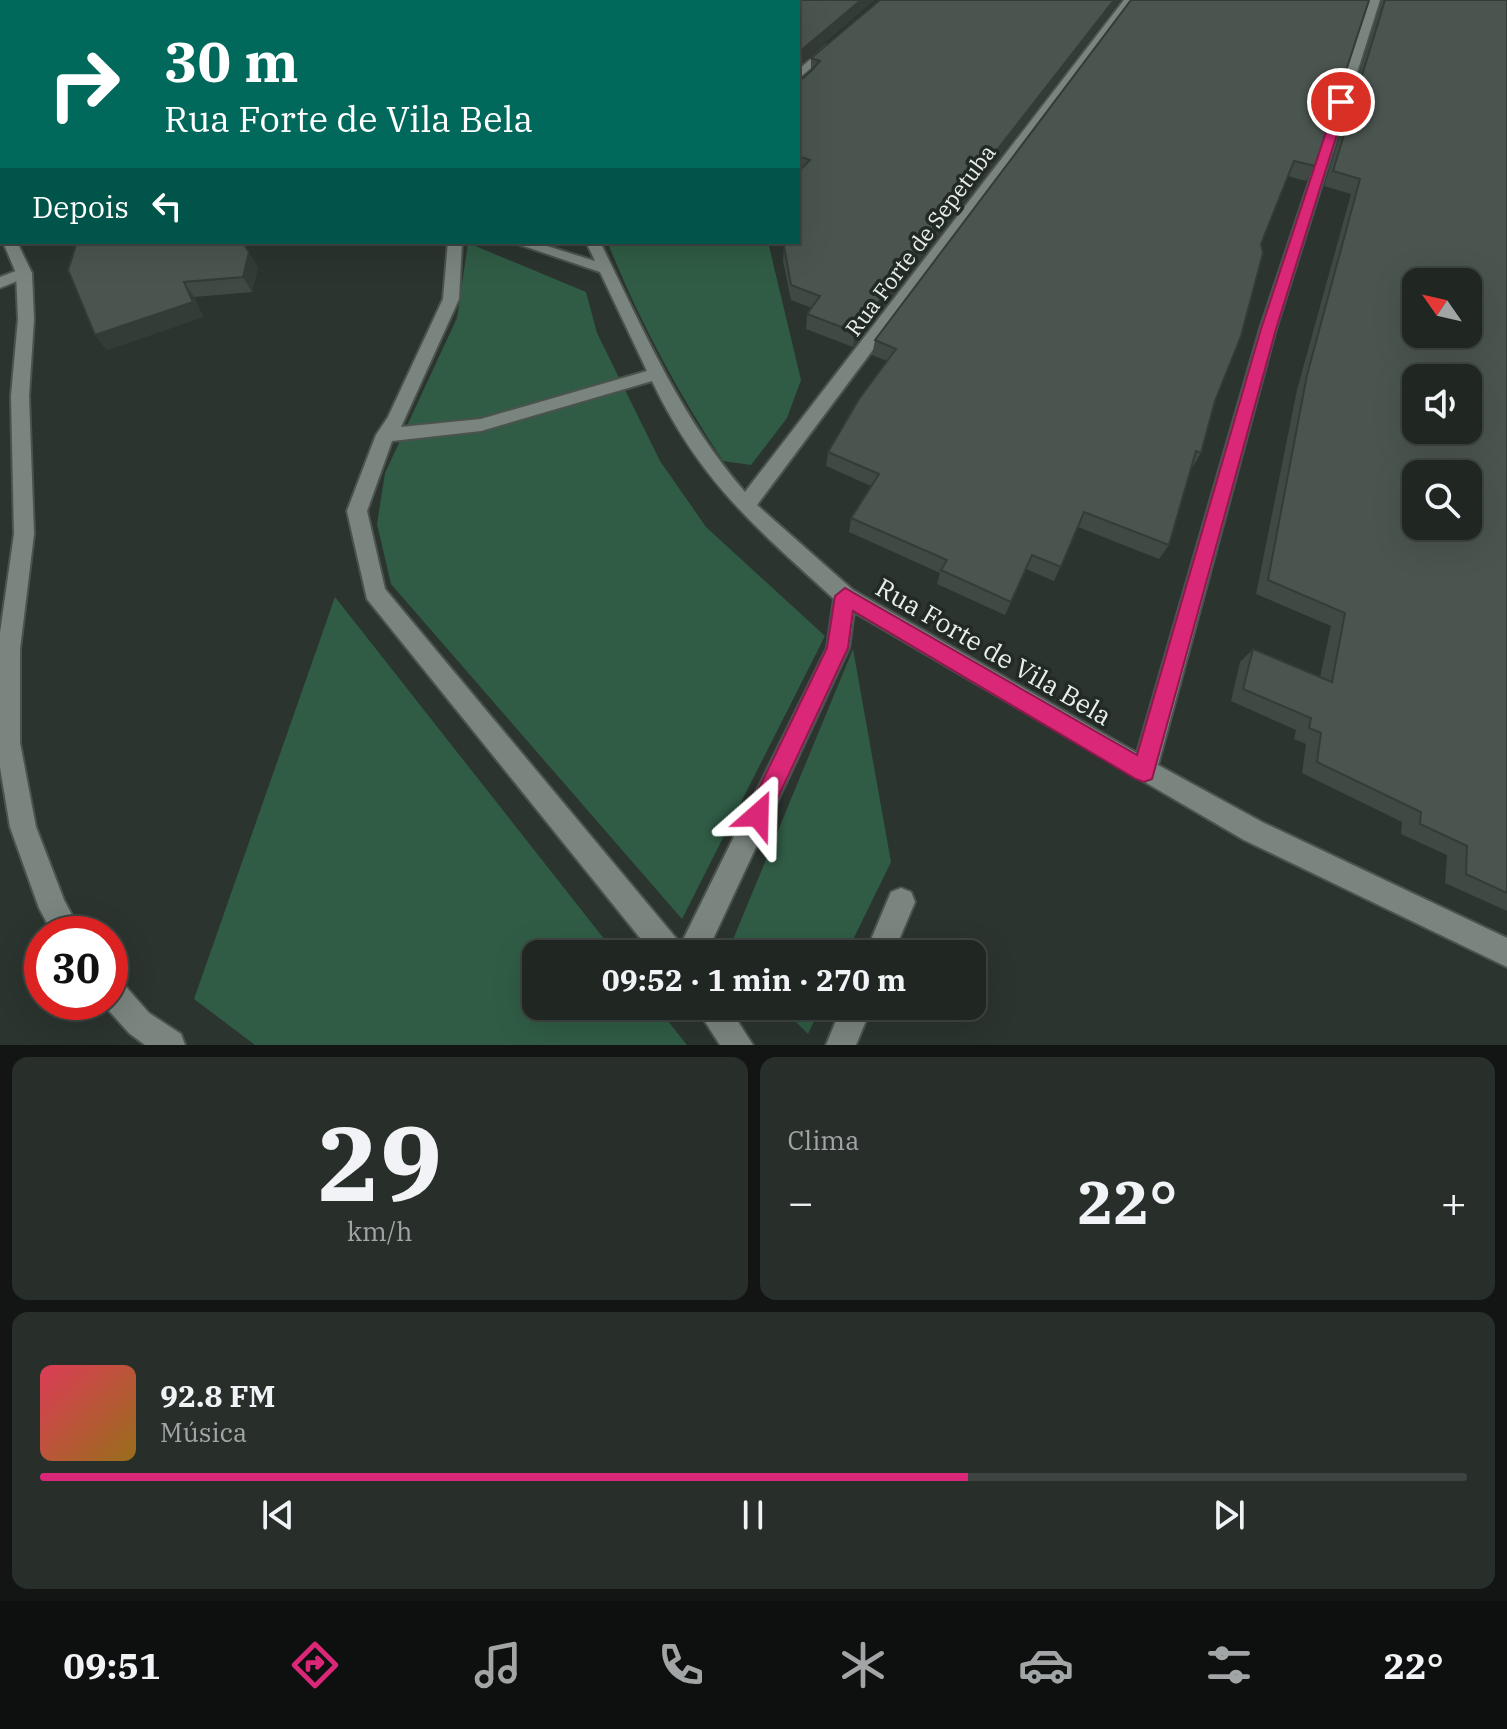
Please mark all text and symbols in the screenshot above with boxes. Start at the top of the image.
text: 30 m [164,25,299,97]
icon: right [32,32,136,136]
pin [1307,68,1375,136]
icon: arrive [1319,80,1363,124]
text: Rua Forte de Vila Bela [164,95,533,142]
street label: Rua Forte de Sepetuba [838,138,1002,342]
icon: left [145,184,189,228]
text: Depois [32,187,129,226]
north arrow [1402,268,1482,348]
map controls [1402,268,1482,540]
button: sound [1402,364,1482,444]
button: search [1402,460,1482,540]
street label: Rua Forte de Vila Bela [870,570,1118,732]
position arrow [716,773,800,857]
speed limit sign: 30 [24,916,128,1020]
text: 09:52 · 1 min · 270 m [602,960,906,999]
text: 29 [317,1094,442,1230]
text: Clima [788,1123,859,1157]
text: 22° [1077,1162,1177,1241]
text: − [788,1173,814,1230]
text: + [1441,1173,1467,1230]
text: km/h [347,1214,413,1248]
text: 92.8 FM [160,1376,275,1415]
text: Música [160,1415,247,1449]
icon: previous [256,1493,300,1537]
icon: pause [731,1493,775,1537]
icon: next [1207,1493,1251,1537]
icon: directions [287,1637,343,1693]
icon: music [470,1637,526,1693]
icon: phone [653,1637,709,1693]
icon: climate [835,1637,891,1693]
icon: car [1018,1637,1074,1693]
icon: filters [1201,1637,1257,1693]
text: 09:51 [63,1642,161,1689]
text: 22° [1383,1642,1444,1689]

